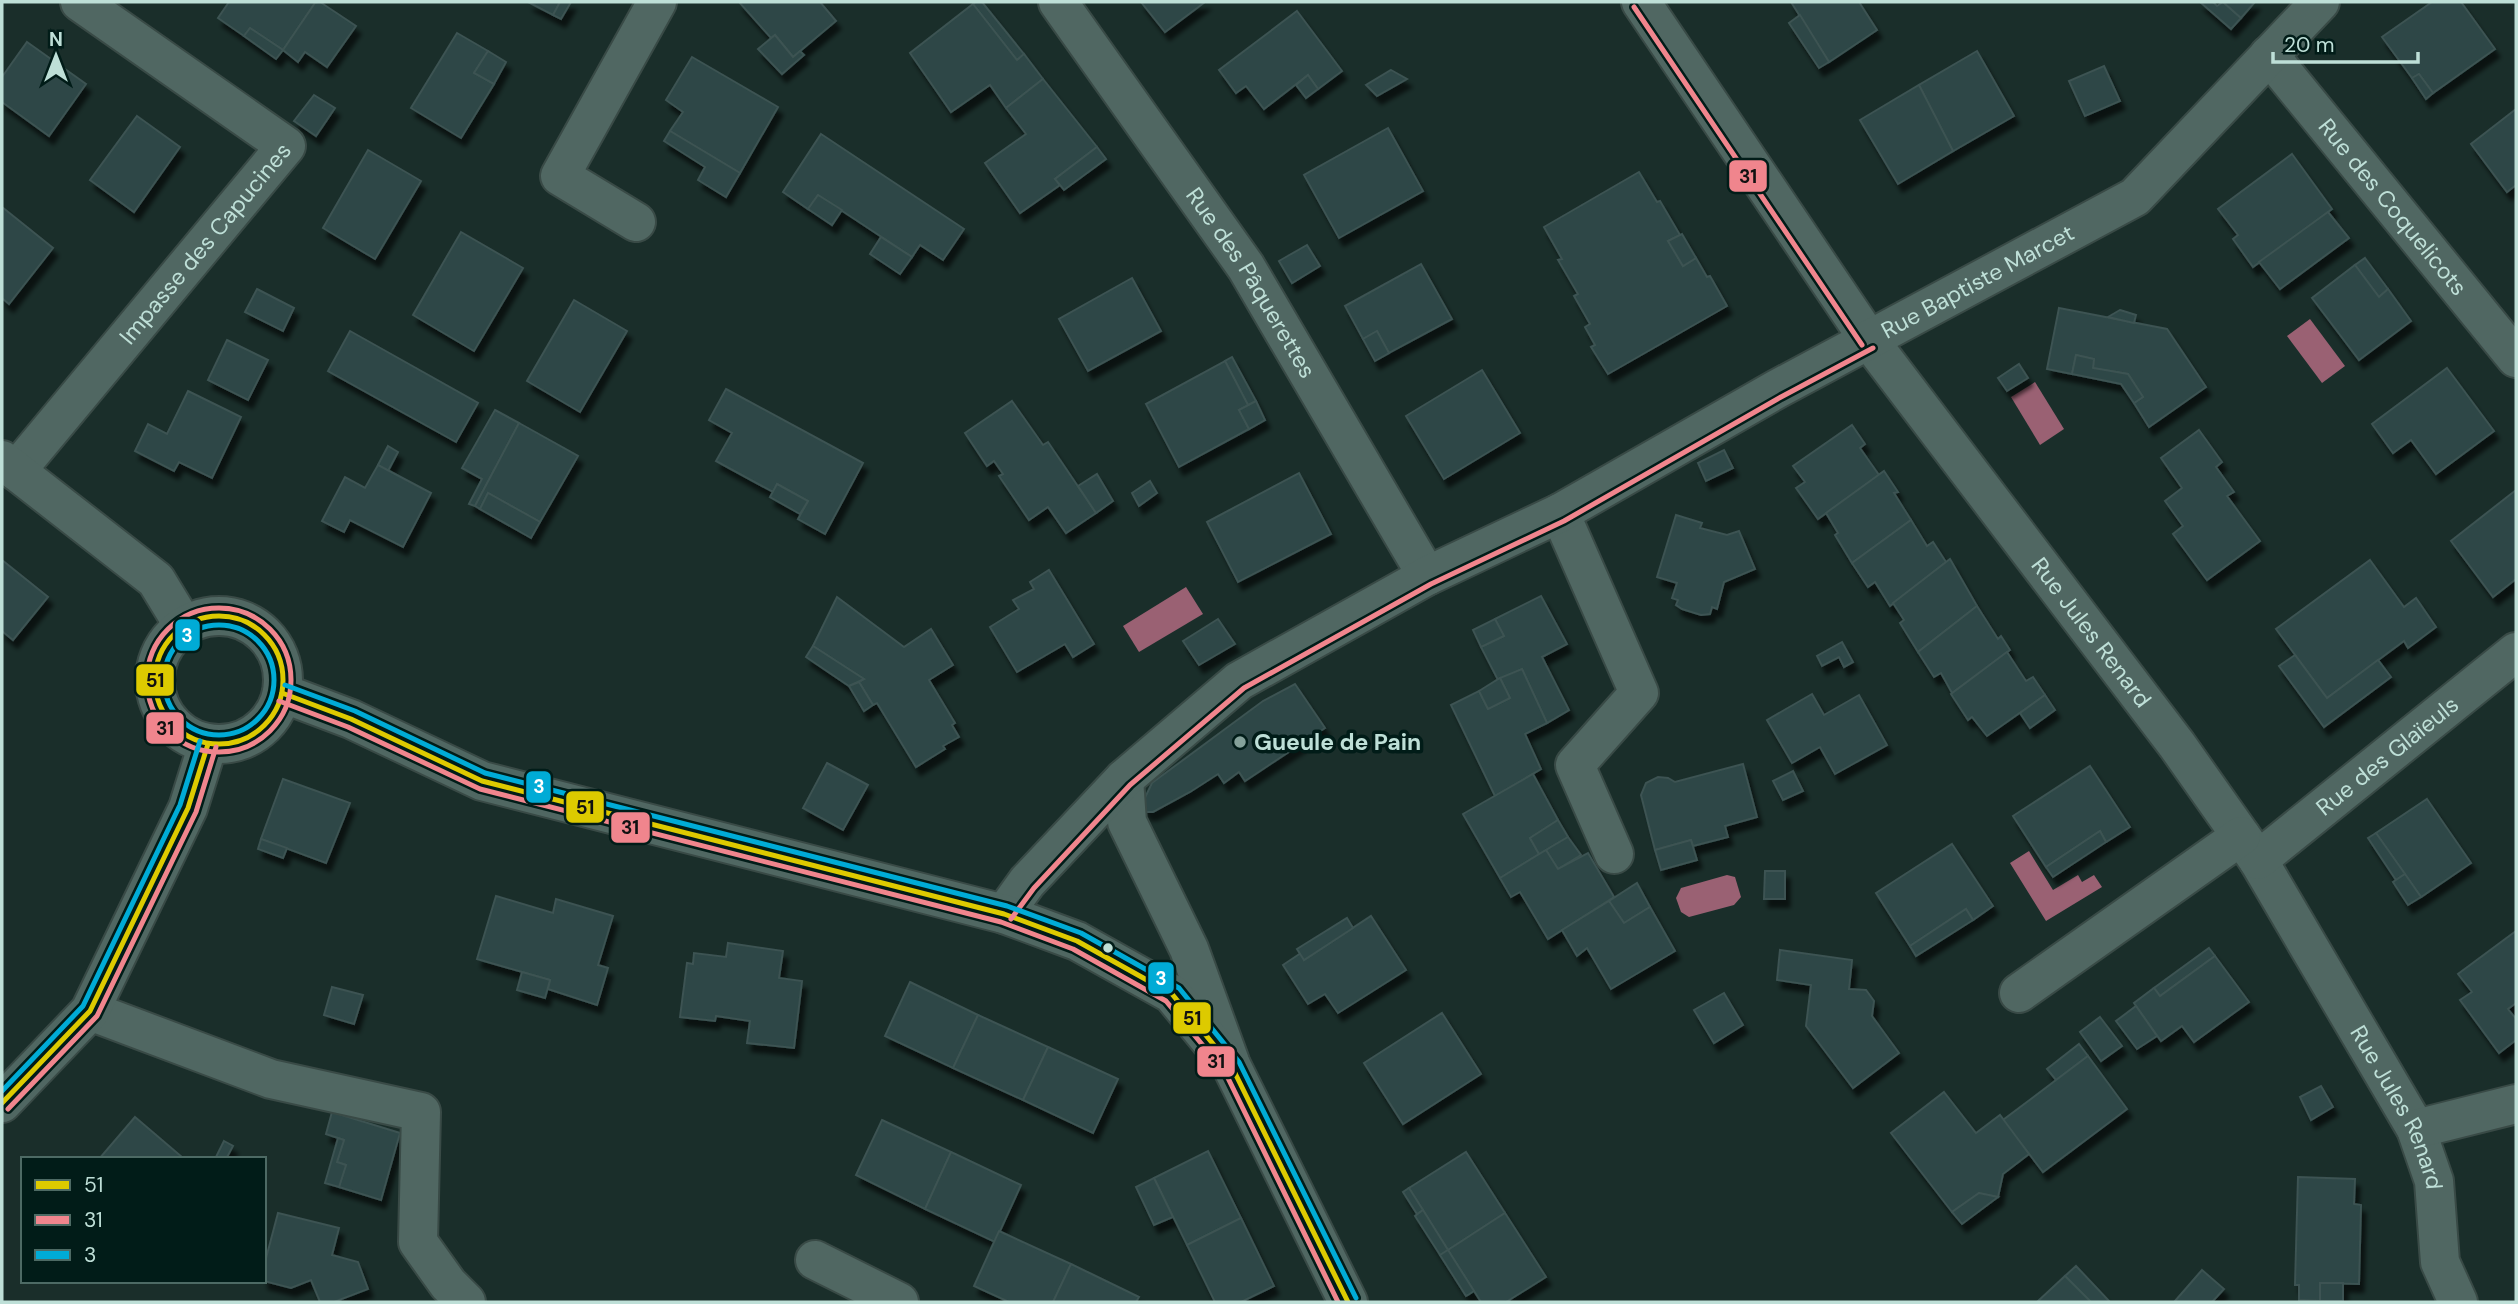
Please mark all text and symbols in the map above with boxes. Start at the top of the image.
north arrow [21,21,91,91]
scale bar [2273,21,2418,65]
text: N [49,27,63,52]
text: 20 m [2284,31,2335,59]
street label: Rue des Coquelicots [2312,112,2474,302]
street label: Impasse des Capucines [113,136,298,350]
line badge: 31 [1728,159,1768,193]
text: 31 [1739,164,1757,189]
street label: Rue des Pâquerettes [1179,182,1323,384]
street label: Rue Baptiste Marcet [1876,217,2079,345]
street label: Rue Jules Renard [2025,551,2158,713]
line badge: 3 [174,618,201,652]
text: 3 [181,623,193,648]
line badge: 51 [135,663,175,697]
text: 51 [146,668,164,693]
street label: Rue des Glaïeuls [2310,689,2465,822]
line badge: 31 [145,711,185,745]
text: 31 [156,716,174,741]
place label: Gueule de Pain [1254,727,1421,757]
marker: Gueule de Pain [1232,734,1248,750]
line badge: 3 [525,770,552,804]
text: 3 [533,774,545,799]
line badge: 51 [565,790,605,824]
text: 51 [576,795,594,820]
line badge: 31 [610,811,651,844]
text: 31 [621,815,639,840]
unlabelled marker [1101,941,1115,955]
line badge: 3 [1147,961,1175,995]
text: 3 [1155,966,1167,991]
line badge: 51 [1172,1001,1212,1035]
text: 51 [1183,1006,1201,1031]
street label: Rue Jules Renard [2343,1020,2450,1190]
line badge: 31 [1196,1045,1236,1078]
text: 31 [1207,1049,1225,1074]
legend [21,1157,266,1283]
text: 51 [84,1171,103,1199]
text: 31 [84,1206,103,1234]
text: 3 [84,1241,96,1269]

